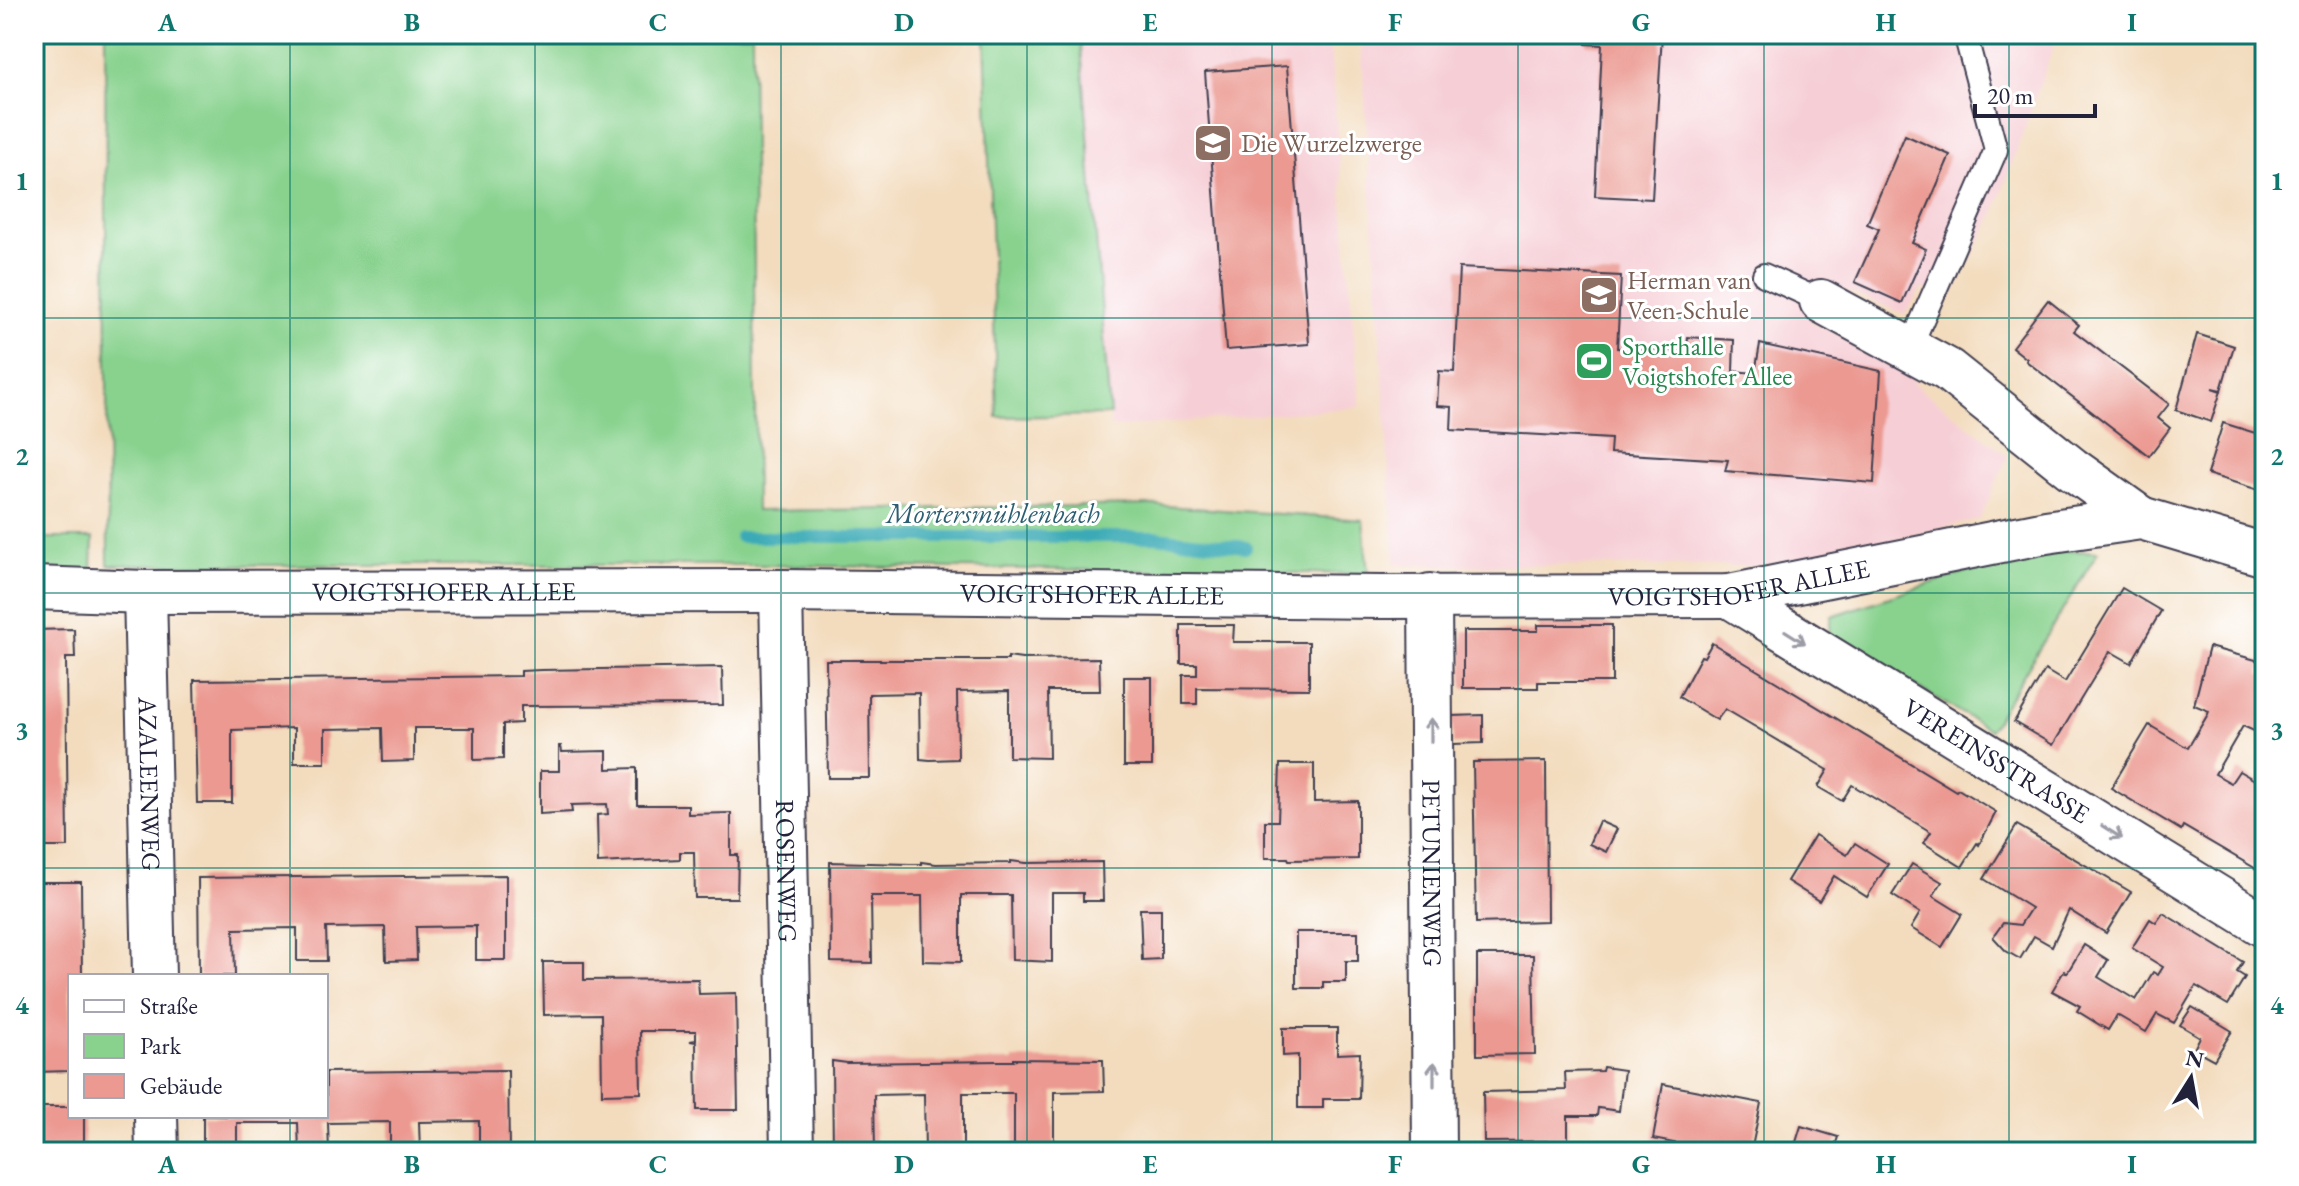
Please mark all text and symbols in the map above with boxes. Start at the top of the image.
text: A [157,5,177,39]
text: B [404,5,420,39]
text: C [649,5,667,39]
text: D [894,5,914,39]
text: E [1143,5,1158,39]
text: F [1388,5,1402,39]
text: G [1632,5,1651,39]
text: H [1876,5,1897,39]
text: I [2127,5,2137,39]
scale bar [1975,68,2095,118]
text: 20 m [1987,80,2034,111]
school or university icon: Die Wurzelzwerge [1192,122,1234,164]
place label: Die Wurzelzwerge [1241,126,1422,160]
text: 1 [15,164,29,198]
text: 1 [2270,164,2284,198]
place label: Herman van Veen-Schule [1627,263,1752,327]
school or university icon: Herman van Veen-Schule [1578,274,1620,316]
place label: Sporthalle Voigtshofer Allee [1622,329,1792,393]
sports icon: Sporthalle Voigtshofer Allee [1573,340,1615,382]
text: 2 [15,439,29,473]
text: 2 [2270,439,2284,473]
water label: Mortersmühlenbach [884,495,1100,531]
street label: VOIGTSHOFER ALLEE [1608,551,1873,614]
street label: VOIGTSHOFER ALLEE [312,574,576,609]
street label: VOIGTSHOFER ALLEE [960,576,1224,612]
one-way arrow [1784,629,1806,645]
street label: VEREINSSTRASSE [1897,690,2096,831]
street label: AZALEENWEG [130,695,169,871]
text: 3 [15,713,29,747]
text: 3 [2270,713,2284,747]
one-way arrow [1423,717,1439,744]
street label: PETUNIENWEG [1414,779,1450,967]
street label: ROSENWEG [768,799,805,943]
one-way arrow [2100,825,2123,841]
legend [68,974,328,1118]
text: 4 [15,988,29,1022]
text: 4 [2270,988,2284,1022]
text: Straße [140,990,198,1021]
text: Park [140,1030,182,1061]
north arrow [2151,1038,2231,1118]
text: N [2183,1043,2206,1075]
one-way arrow [1426,1061,1442,1088]
text: Gebäude [140,1070,222,1101]
text: A [157,1147,177,1181]
text: B [404,1147,420,1181]
text: C [649,1147,667,1181]
text: D [894,1147,914,1181]
text: E [1143,1147,1158,1181]
text: F [1388,1147,1402,1181]
text: G [1632,1147,1651,1181]
text: H [1876,1147,1897,1181]
text: I [2127,1147,2137,1181]

